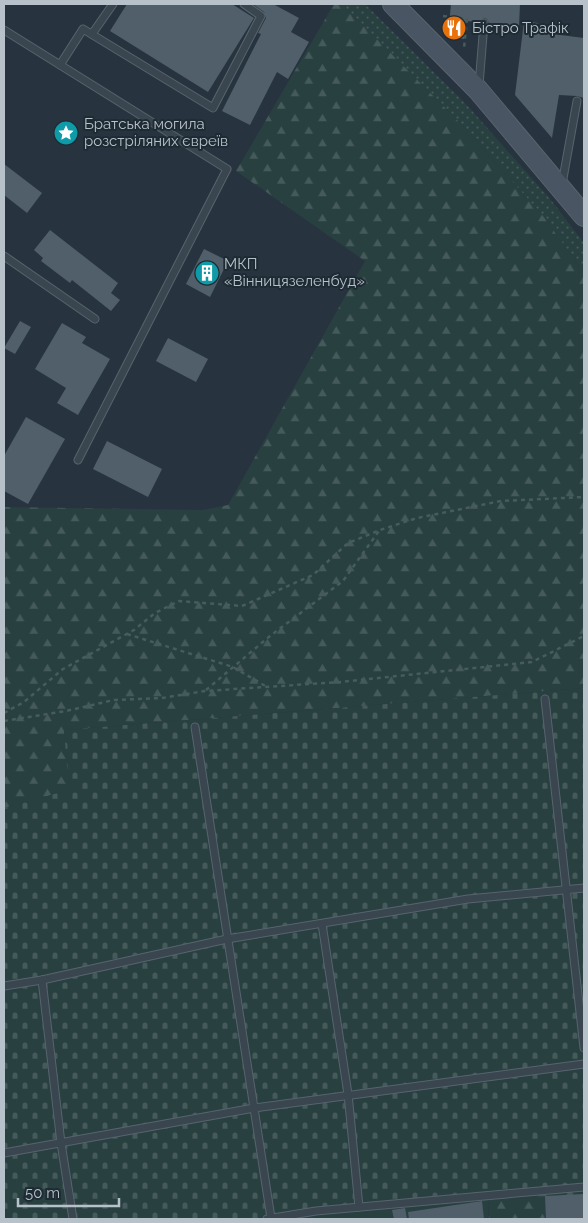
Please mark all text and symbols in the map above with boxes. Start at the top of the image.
restaurant icon: Бістро Трафік [441,15,467,41]
place label: Бістро Трафік [472,19,569,37]
place label: Братська могила розстріляних євреїв [84,115,228,150]
place icon: Братська могила розстріляних євреїв [53,120,79,146]
place label: МКП «Вінницязеленбуд» [224,255,365,290]
building icon: МКП «Вінницязеленбуд» [194,260,220,286]
scale bar [18,1176,119,1208]
text: 50 m [25,1184,60,1202]

